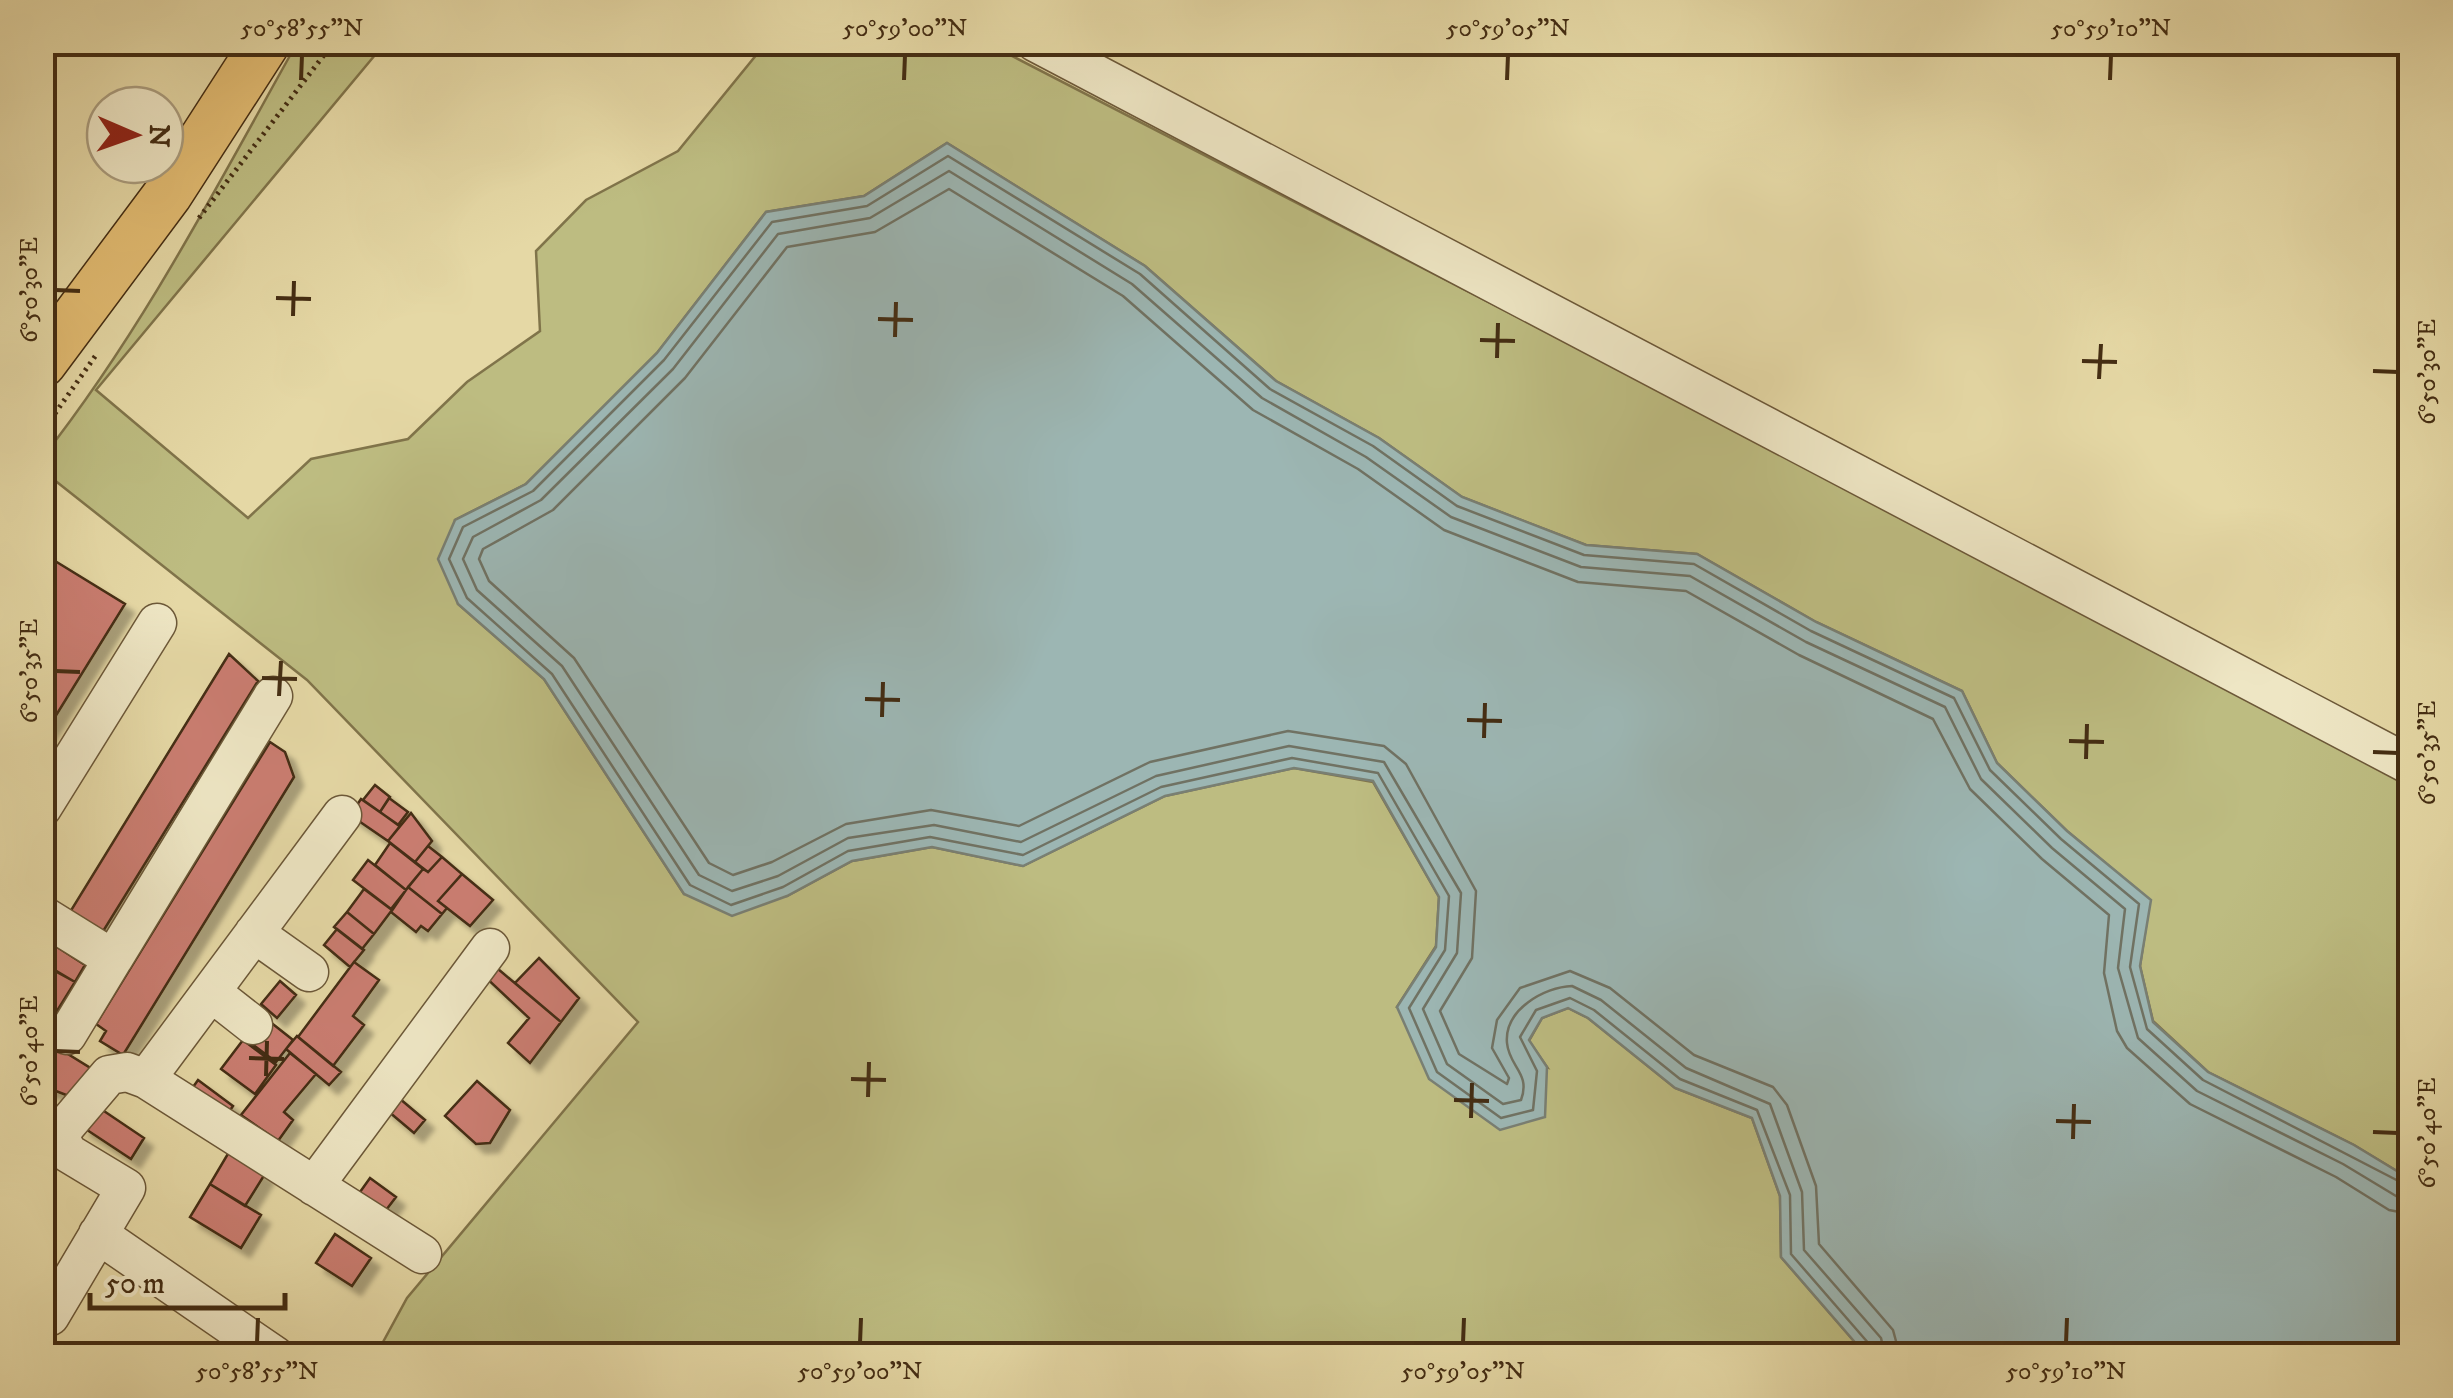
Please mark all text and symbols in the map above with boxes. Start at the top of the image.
text: 50°58'55"N [241,13,363,44]
text: 50°59'00"N [842,13,968,44]
text: 50°59'05"N [1446,13,1570,44]
text: 50°59'10"N [2051,13,2171,44]
north arrow [85,85,185,185]
text: N [141,124,176,148]
text: 6°50'30"E [14,237,45,343]
text: 6°50'30"E [2412,319,2443,425]
text: 6°50'35"E [14,618,45,724]
text: 6°50'35"E [2412,700,2443,806]
text: 6°50'40"E [14,995,45,1107]
text: 6°50'40"E [2412,1077,2443,1189]
scale bar [90,1248,285,1310]
text: 50 m [105,1266,165,1303]
text: 50°58'55"N [196,1356,318,1387]
text: 50°59'00"N [797,1356,923,1387]
text: 50°59'05"N [1401,1356,1525,1387]
text: 50°59'10"N [2006,1356,2126,1387]

